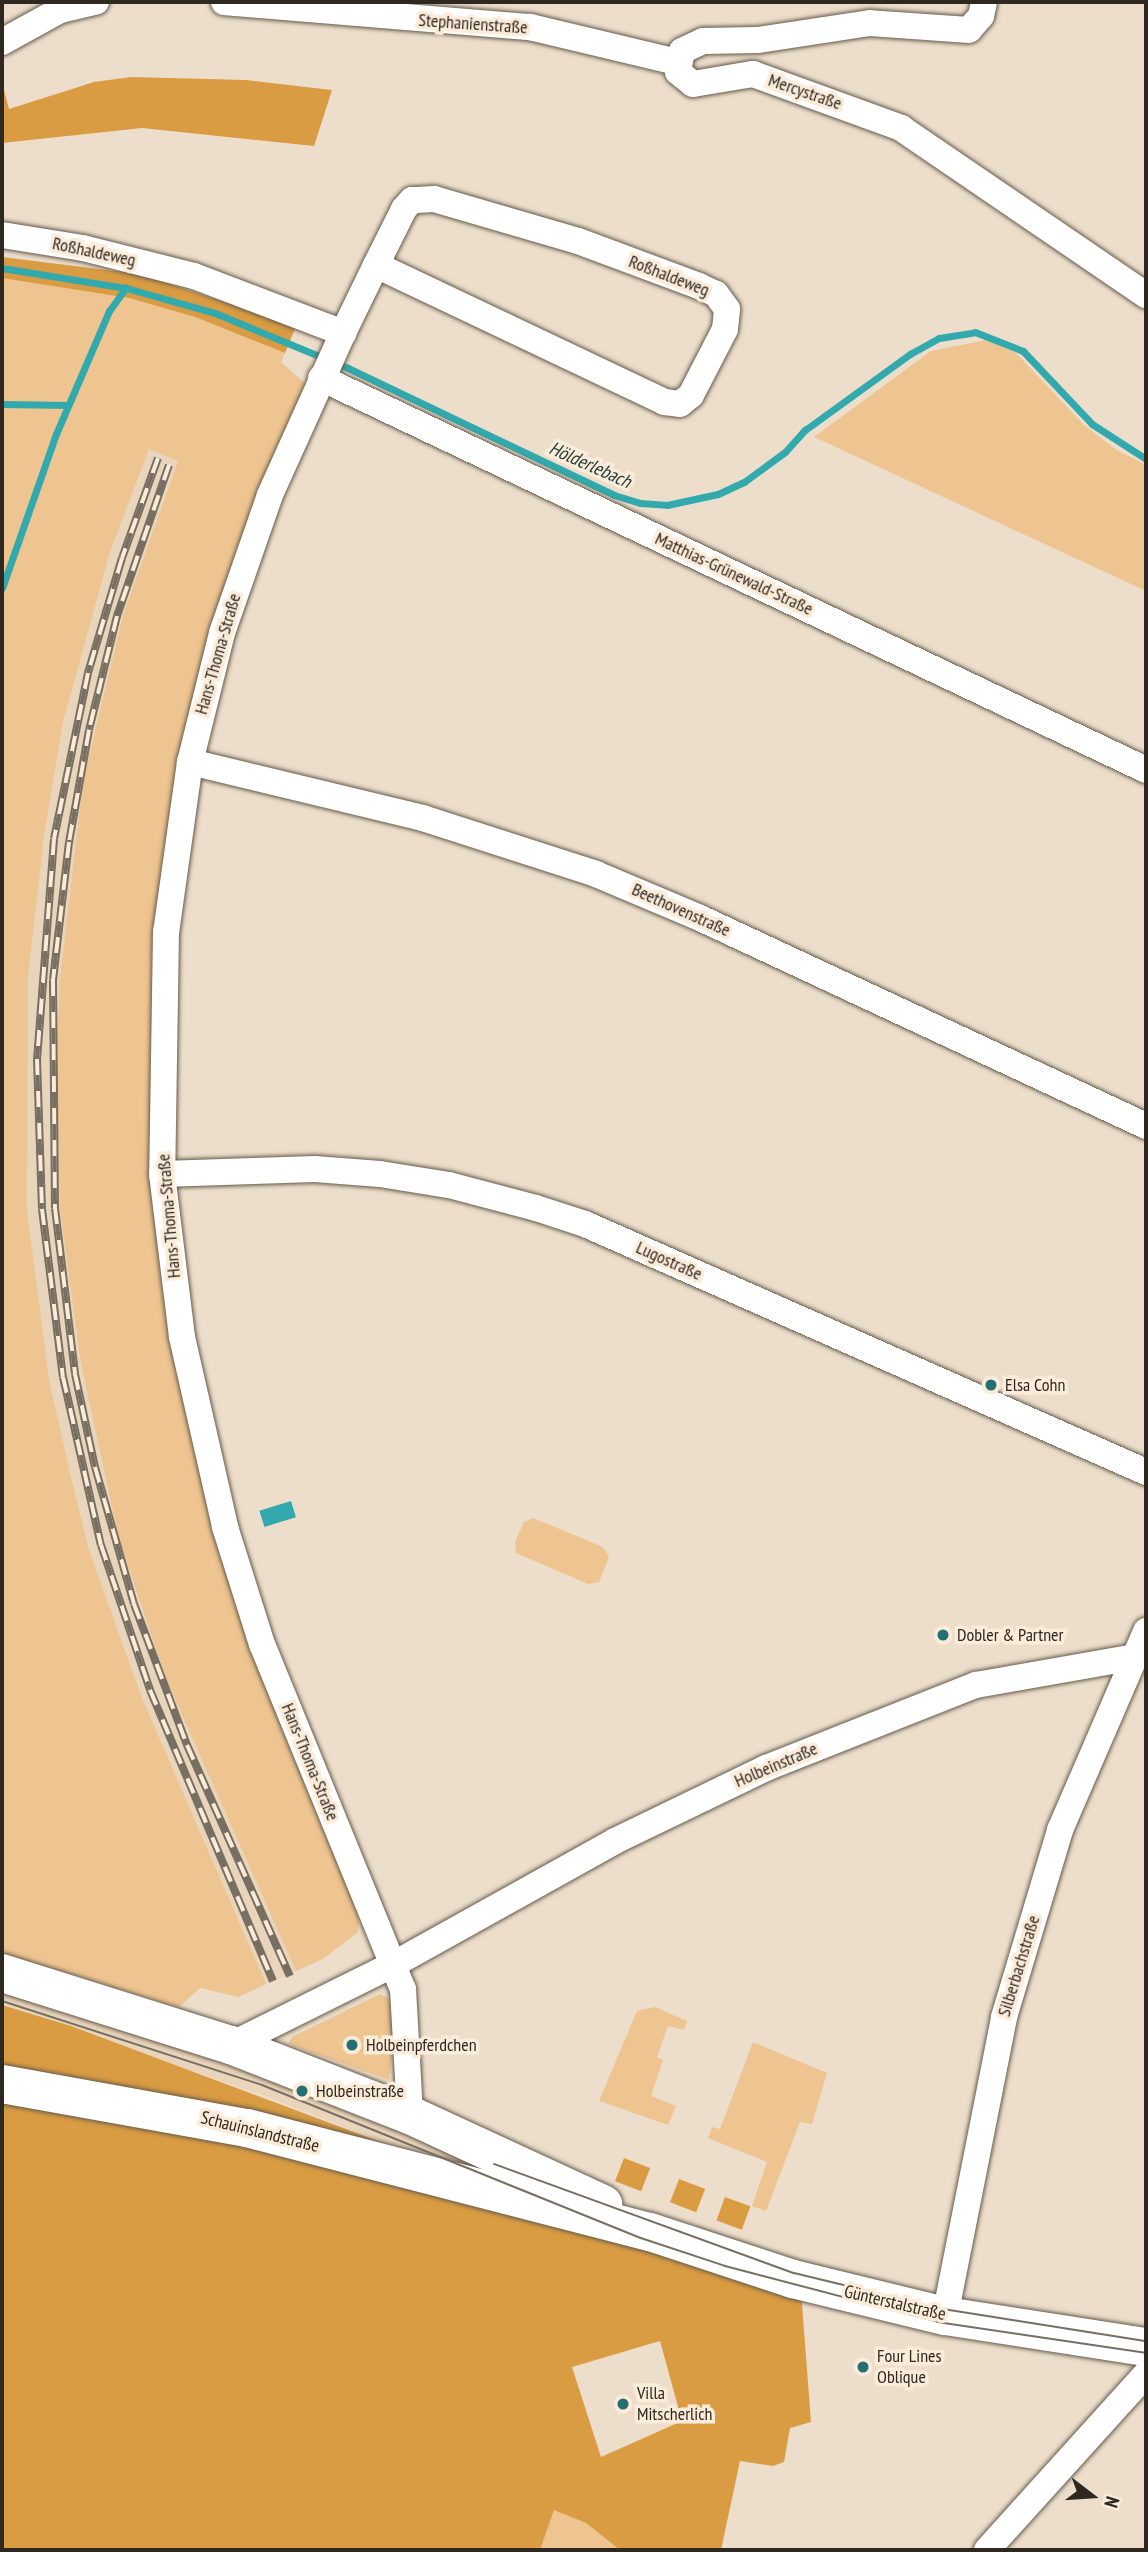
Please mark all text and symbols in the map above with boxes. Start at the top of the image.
street label: Stephanienstraße [418,9,528,39]
street label: Mercystraße [765,69,845,115]
street label: Roßhaldeweg [50,233,138,271]
street label: Roßhaldeweg [626,251,712,301]
water label: Hölderlebach [545,437,635,493]
street label: Matthias-Grünewald-Straße [652,528,816,620]
street label: Hans-Thoma-Straße [190,591,246,717]
street label: Beethovenstraße [628,879,734,941]
street label: Hans-Thoma-Straße [153,1153,185,1279]
street label: Lugostraße [633,1237,705,1285]
place label: Elsa Cohn [1005,1374,1065,1396]
marker: Elsa Cohn [983,1377,999,1393]
place label: Dobler & Partner [957,1624,1063,1646]
marker: Dobler & Partner [935,1627,951,1643]
street label: Hans-Thoma-Straße [277,1700,343,1824]
street label: Holbeinstraße [731,1738,821,1792]
street label: Silberbachstraße [993,1913,1045,2019]
place label: Holbeinpferdchen [366,2034,477,2056]
marker: Holbeinpferdchen [344,2037,360,2053]
place label: Holbeinstraße [316,2080,404,2102]
marker: Holbeinstraße [294,2083,310,2099]
street label: Schauinslandstraße [198,2107,322,2157]
street label: Günterstalstraße [842,2281,948,2325]
place label: Four Lines Oblique [877,2346,942,2388]
marker: Four Lines Oblique [855,2359,871,2375]
place label: Villa Mitscherlich [637,2383,713,2426]
marker: Villa Mitscherlich [615,2396,631,2412]
north arrow [1057,2461,1127,2531]
text: N [1099,2494,1125,2511]

